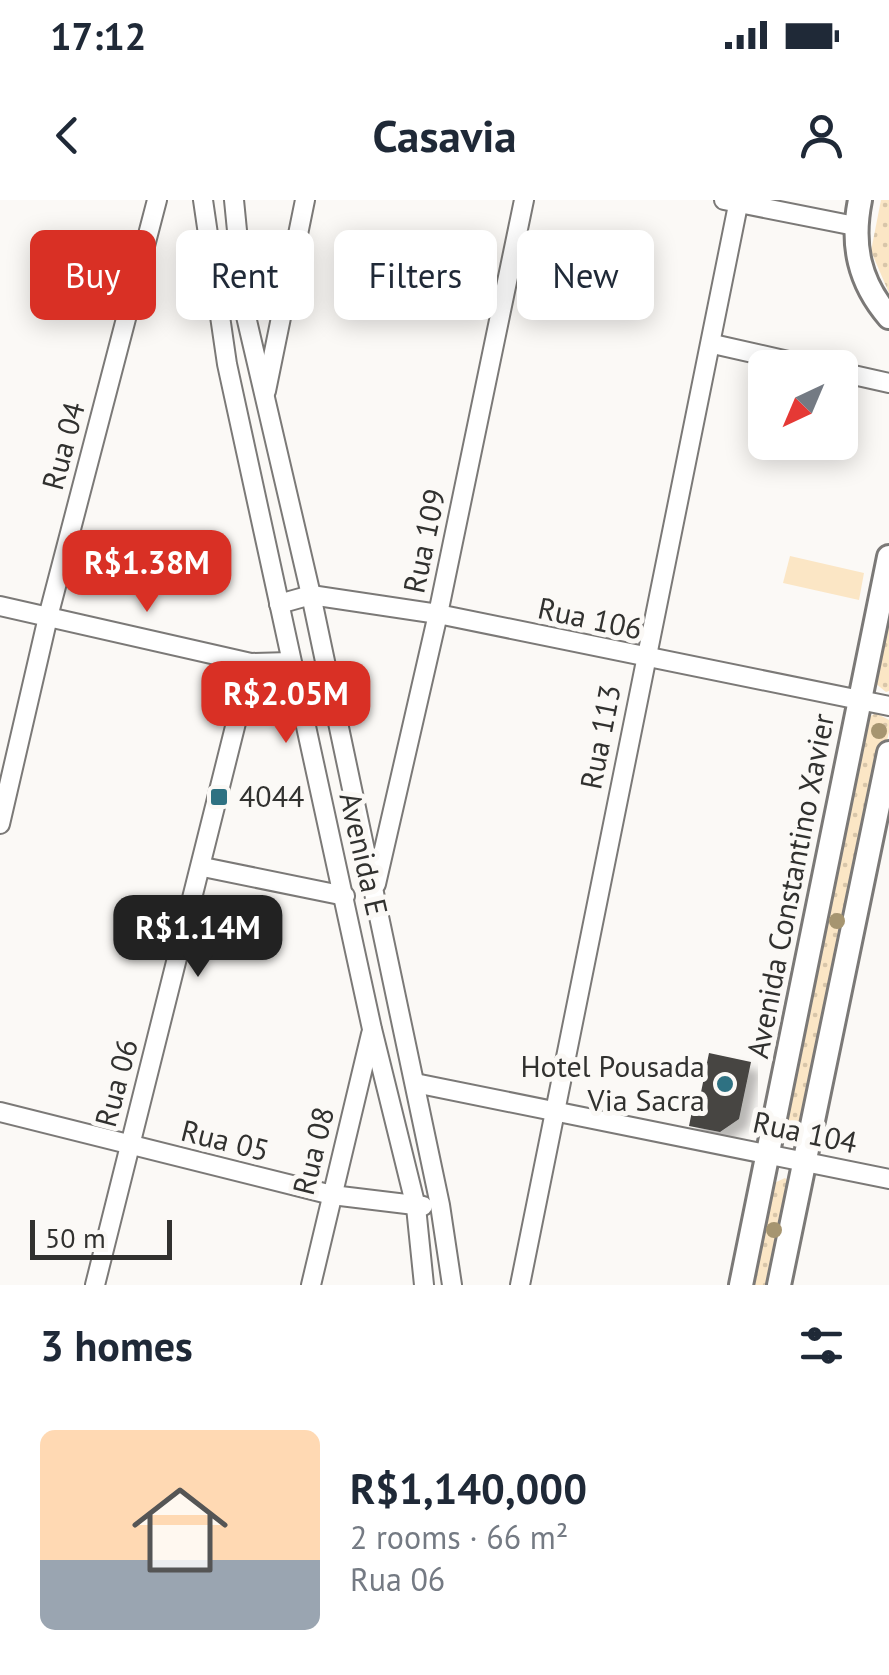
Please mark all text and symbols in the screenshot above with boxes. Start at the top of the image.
text: 17:12 [50,11,146,60]
text: Casavia [372,106,517,164]
icon: back [40,108,95,163]
icon: person [794,108,849,163]
chip: Buy [30,230,156,320]
chip: Rent [176,230,314,320]
chip: Filters [334,230,497,320]
chip: New [517,230,654,320]
north arrow [748,350,858,460]
map controls [748,350,858,460]
street label: Rua 04 [32,397,93,494]
street label: Rua 109 [393,485,454,596]
pin: R$1.38M [55,530,239,615]
text: R$1.38M [84,541,210,583]
street label: Rua 106 [535,587,646,648]
pin: R$2.05M [194,661,378,746]
text: R$2.05M [223,672,349,714]
street label: Rua 113 [570,681,629,792]
street label: Avenida Constantino Xavier [737,710,842,1061]
place label: 4044 [239,776,304,815]
marker: 4044 [208,786,230,808]
street label: Avenida E [331,788,398,919]
pin: R$1.14M [106,895,290,980]
text: R$1.14M [135,906,261,948]
street label: Rua 06 [85,1034,146,1131]
place label: Hotel Pousada Via Sacra [520,1046,705,1119]
marker: Hotel Pousada Via Sacra [714,1073,736,1095]
street label: Rua 104 [750,1101,861,1162]
street label: Rua 08 [283,1103,342,1199]
street label: Rua 05 [177,1110,273,1169]
scale bar [30,1215,172,1260]
text: 50 m [45,1219,106,1256]
text: 3 homes [40,1318,193,1373]
icon: filters [794,1318,849,1373]
text: R$1,140,000 [350,1461,587,1516]
icon: home [120,1470,240,1590]
text: 2 rooms · 66 m² [350,1516,568,1558]
text: Rua 06 [350,1558,445,1600]

